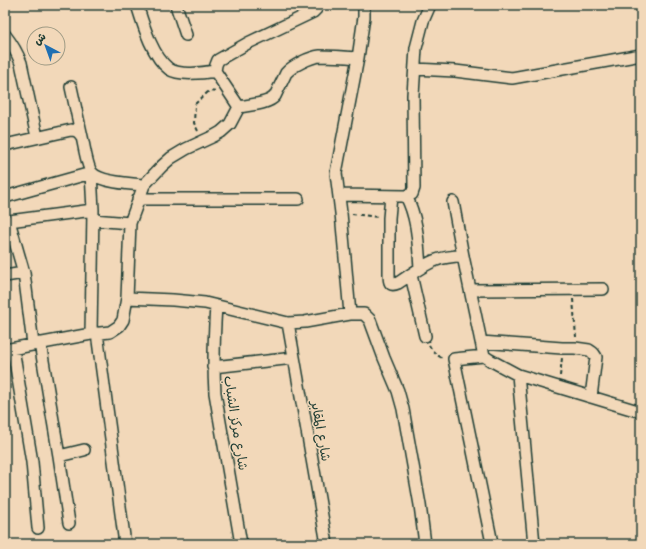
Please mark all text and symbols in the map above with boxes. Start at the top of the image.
north arrow [26,26,66,66]
text: ش [31,30,49,48]
street label: شارع مركز الشباب [219,375,251,472]
street label: شارع المقابر [306,399,334,463]

